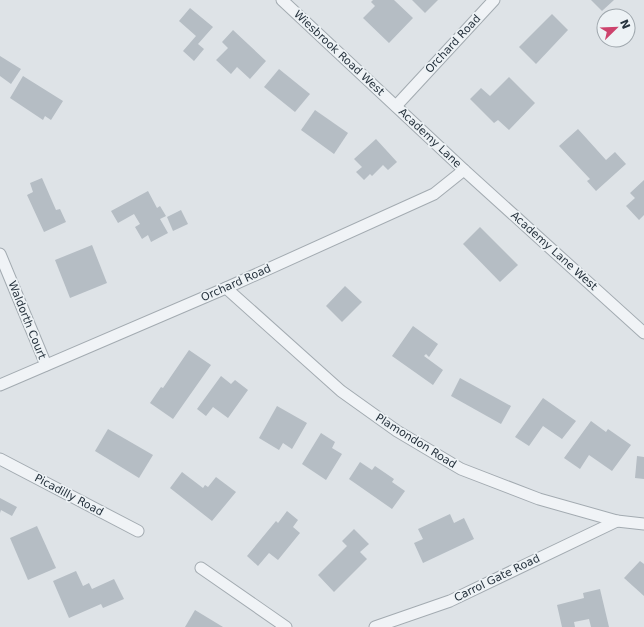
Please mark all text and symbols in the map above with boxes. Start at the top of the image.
street label: Wiesbrook Road West [291,8,387,99]
north arrow [596,8,636,48]
street label: Orchard Road [423,12,483,76]
text: N [617,18,633,31]
street label: Academy Lane [396,106,464,171]
street label: Academy Lane West [508,209,600,294]
street label: Orchard Road [199,262,273,304]
street label: Waldorth Court [5,279,49,362]
street label: Plamondon Road [373,411,459,471]
street label: Picadilly Road [32,471,106,519]
street label: Carrol Gate Road [452,552,542,604]

